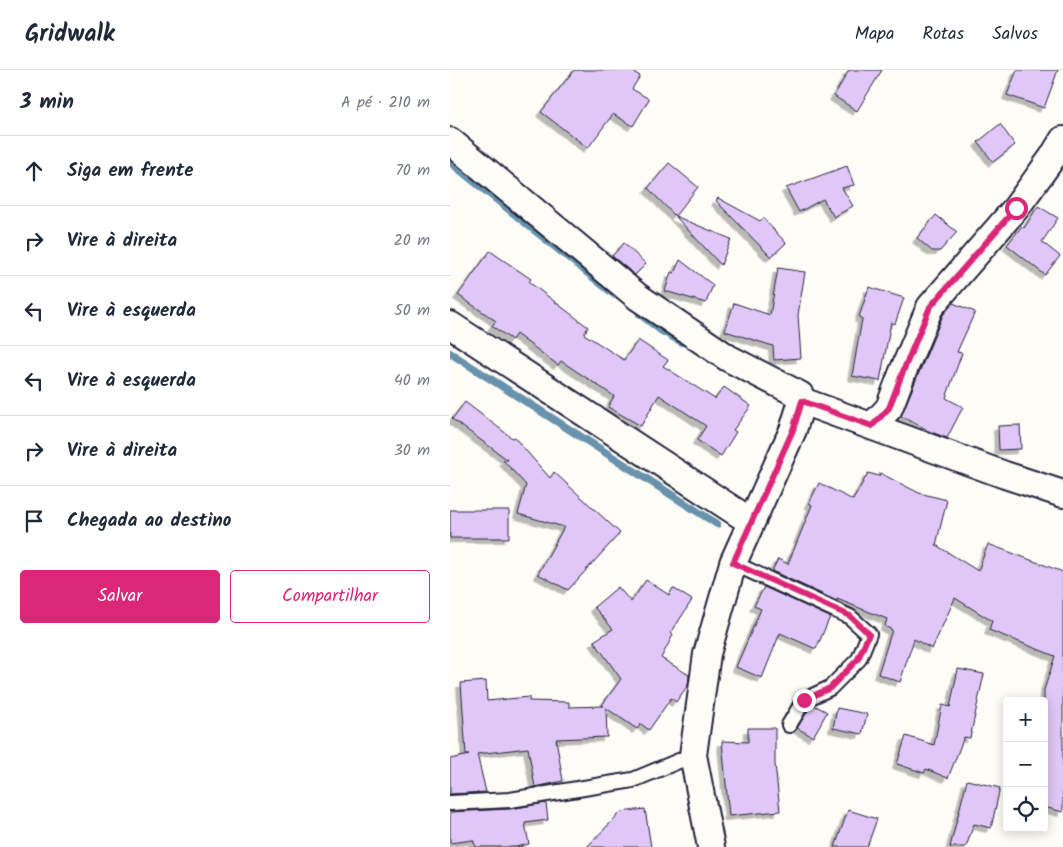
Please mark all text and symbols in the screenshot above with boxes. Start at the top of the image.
text: Gridwalk [25,15,115,54]
text: Mapa [855,20,894,49]
text: Rotas [922,20,964,49]
text: Salvos [992,20,1038,49]
text: 3 min [20,86,74,119]
text: A pé · 210 m [341,90,430,115]
text: Siga em frente [67,156,194,186]
icon: ahead [20,157,48,185]
text: 70 m [395,158,430,183]
route start [1005,197,1028,220]
text: Vire à direita [67,226,177,256]
icon: right [20,227,48,255]
text: 20 m [394,228,430,253]
text: Vire à esquerda [67,296,196,326]
icon: left [20,297,48,325]
text: 50 m [394,298,430,323]
text: Vire à esquerda [67,366,196,396]
icon: left [20,367,48,395]
text: 40 m [394,368,430,393]
text: Vire à direita [67,436,177,466]
icon: right [20,437,48,465]
text: 30 m [394,438,430,463]
text: Chegada ao destino [67,506,232,536]
icon: arrive [20,507,48,535]
button: Salvar [20,570,220,623]
button: Compartilhar [230,570,430,623]
route end [793,689,816,712]
map controls [1003,697,1048,832]
button: + [1003,697,1048,742]
button: − [1003,742,1048,787]
button: locate [1003,787,1048,832]

